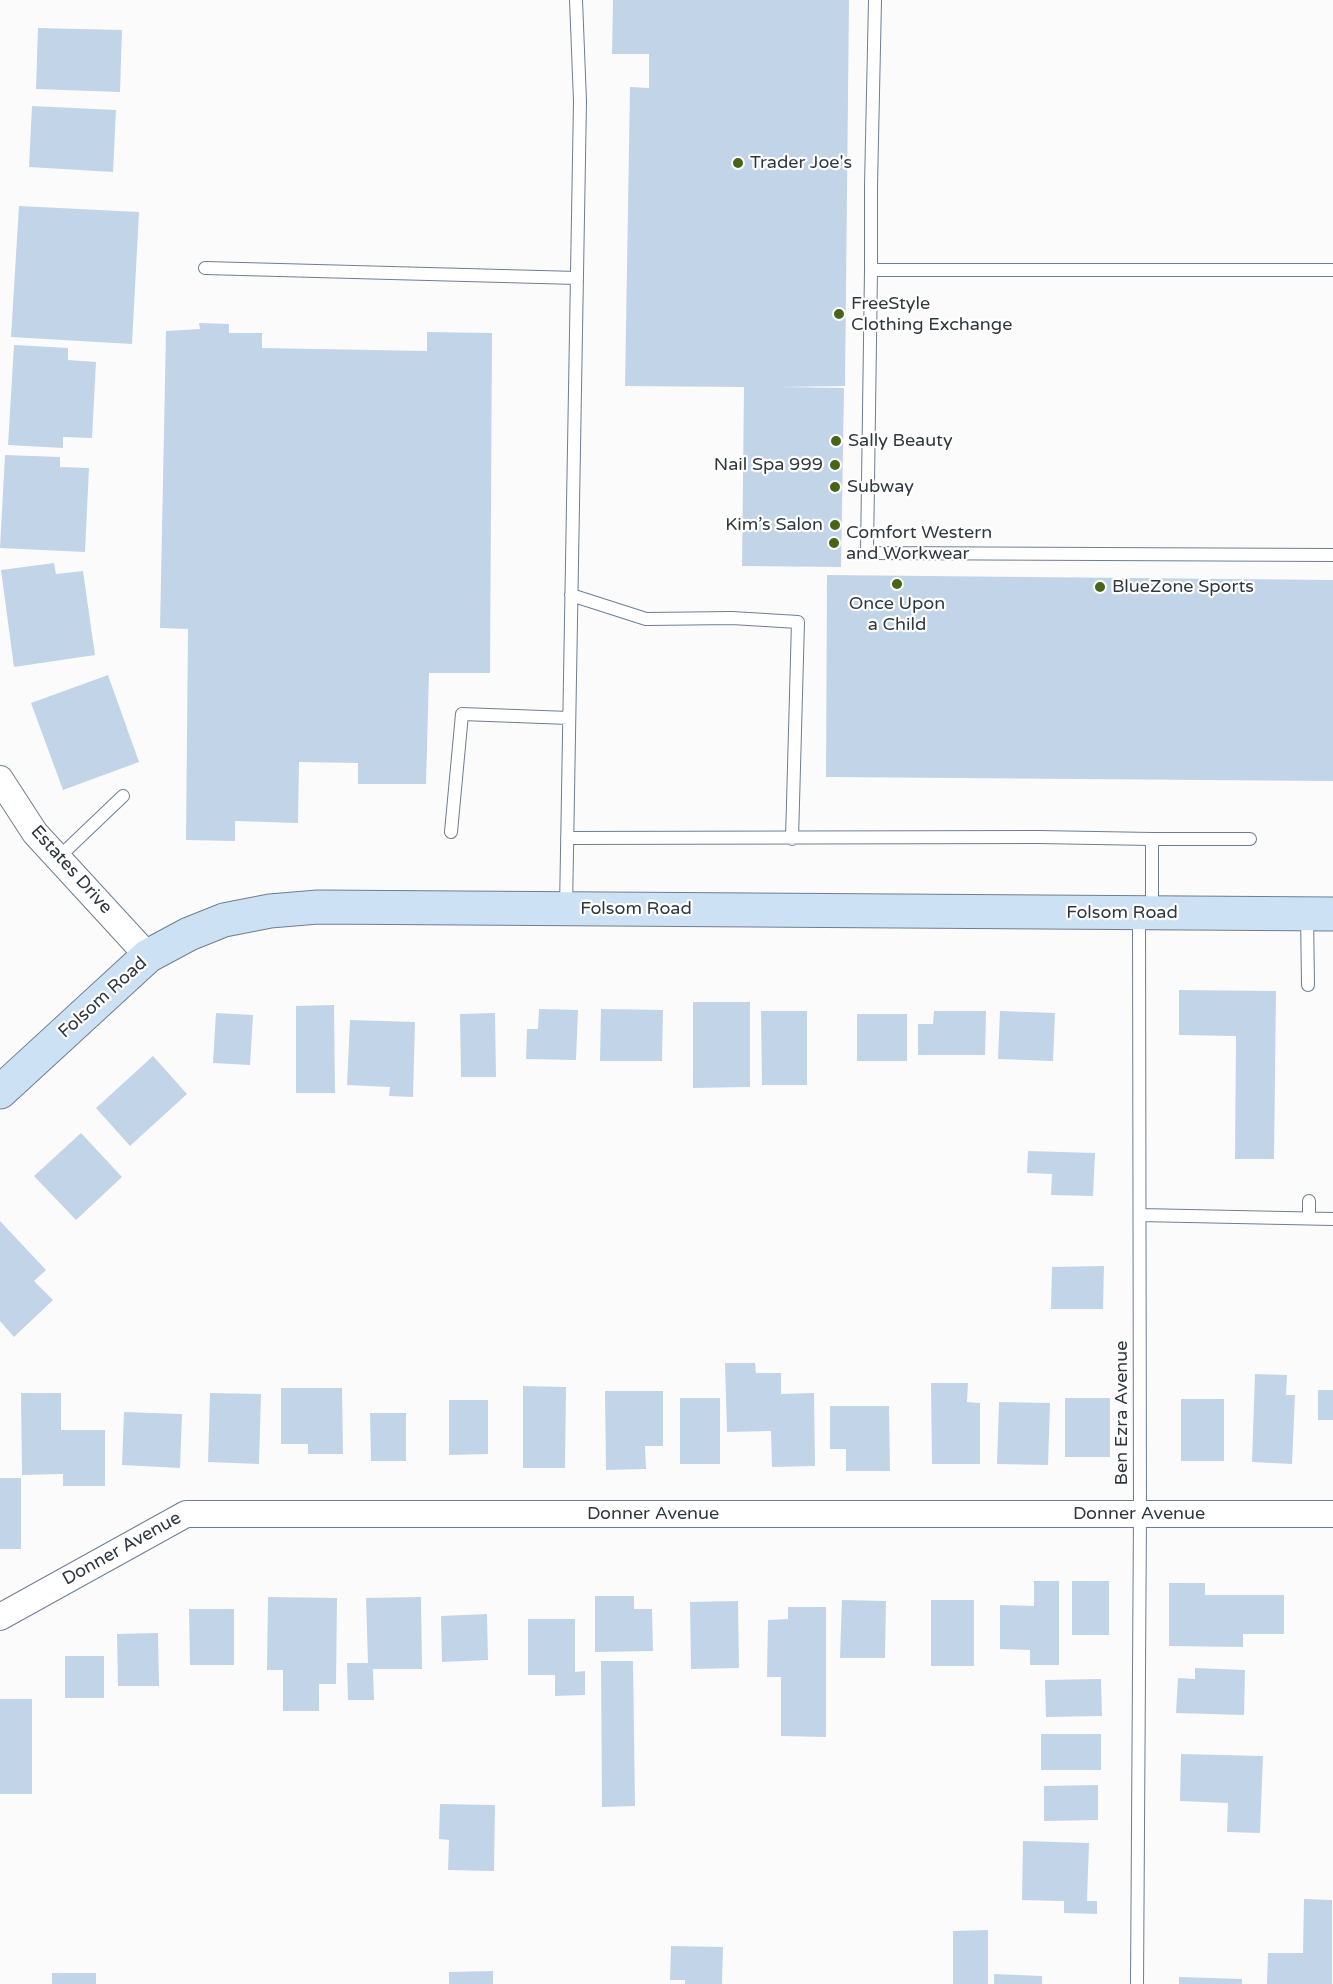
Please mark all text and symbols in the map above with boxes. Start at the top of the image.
place label: Trader Joe's [750,152,852,174]
marker: Trader Joe's [731,156,745,170]
place label: FreeStyle Clothing Exchange [851,293,1012,336]
marker: FreeStyle Clothing Exchange [832,307,846,321]
place label: Sally Beauty [848,430,953,452]
marker: Sally Beauty [829,434,843,448]
place label: Nail Spa 999 [714,454,823,476]
marker: Nail Spa 999 [828,458,842,472]
place label: Subway [847,476,914,498]
marker: Subway [828,480,842,494]
place label: Kim’s Salon [725,514,823,536]
marker: Kim’s Salon [828,518,842,532]
place label: Comfort Western and Workwear [846,522,992,564]
marker: Comfort Western and Workwear [827,536,841,550]
place label: BlueZone Sports [1112,576,1254,598]
marker: Once Upon a Child [890,577,904,591]
marker: BlueZone Sports [1093,580,1107,594]
place label: Once Upon a Child [849,593,945,636]
street label: Estates Drive [26,821,116,919]
street label: Folsom Road [580,898,692,920]
street label: Folsom Road [1066,902,1178,924]
street label: Folsom Road [54,953,152,1043]
street label: Ben Ezra Avenue [1111,1341,1133,1485]
street label: Donner Avenue [587,1503,719,1525]
street label: Donner Avenue [1073,1503,1205,1525]
street label: Donner Avenue [59,1508,185,1590]

